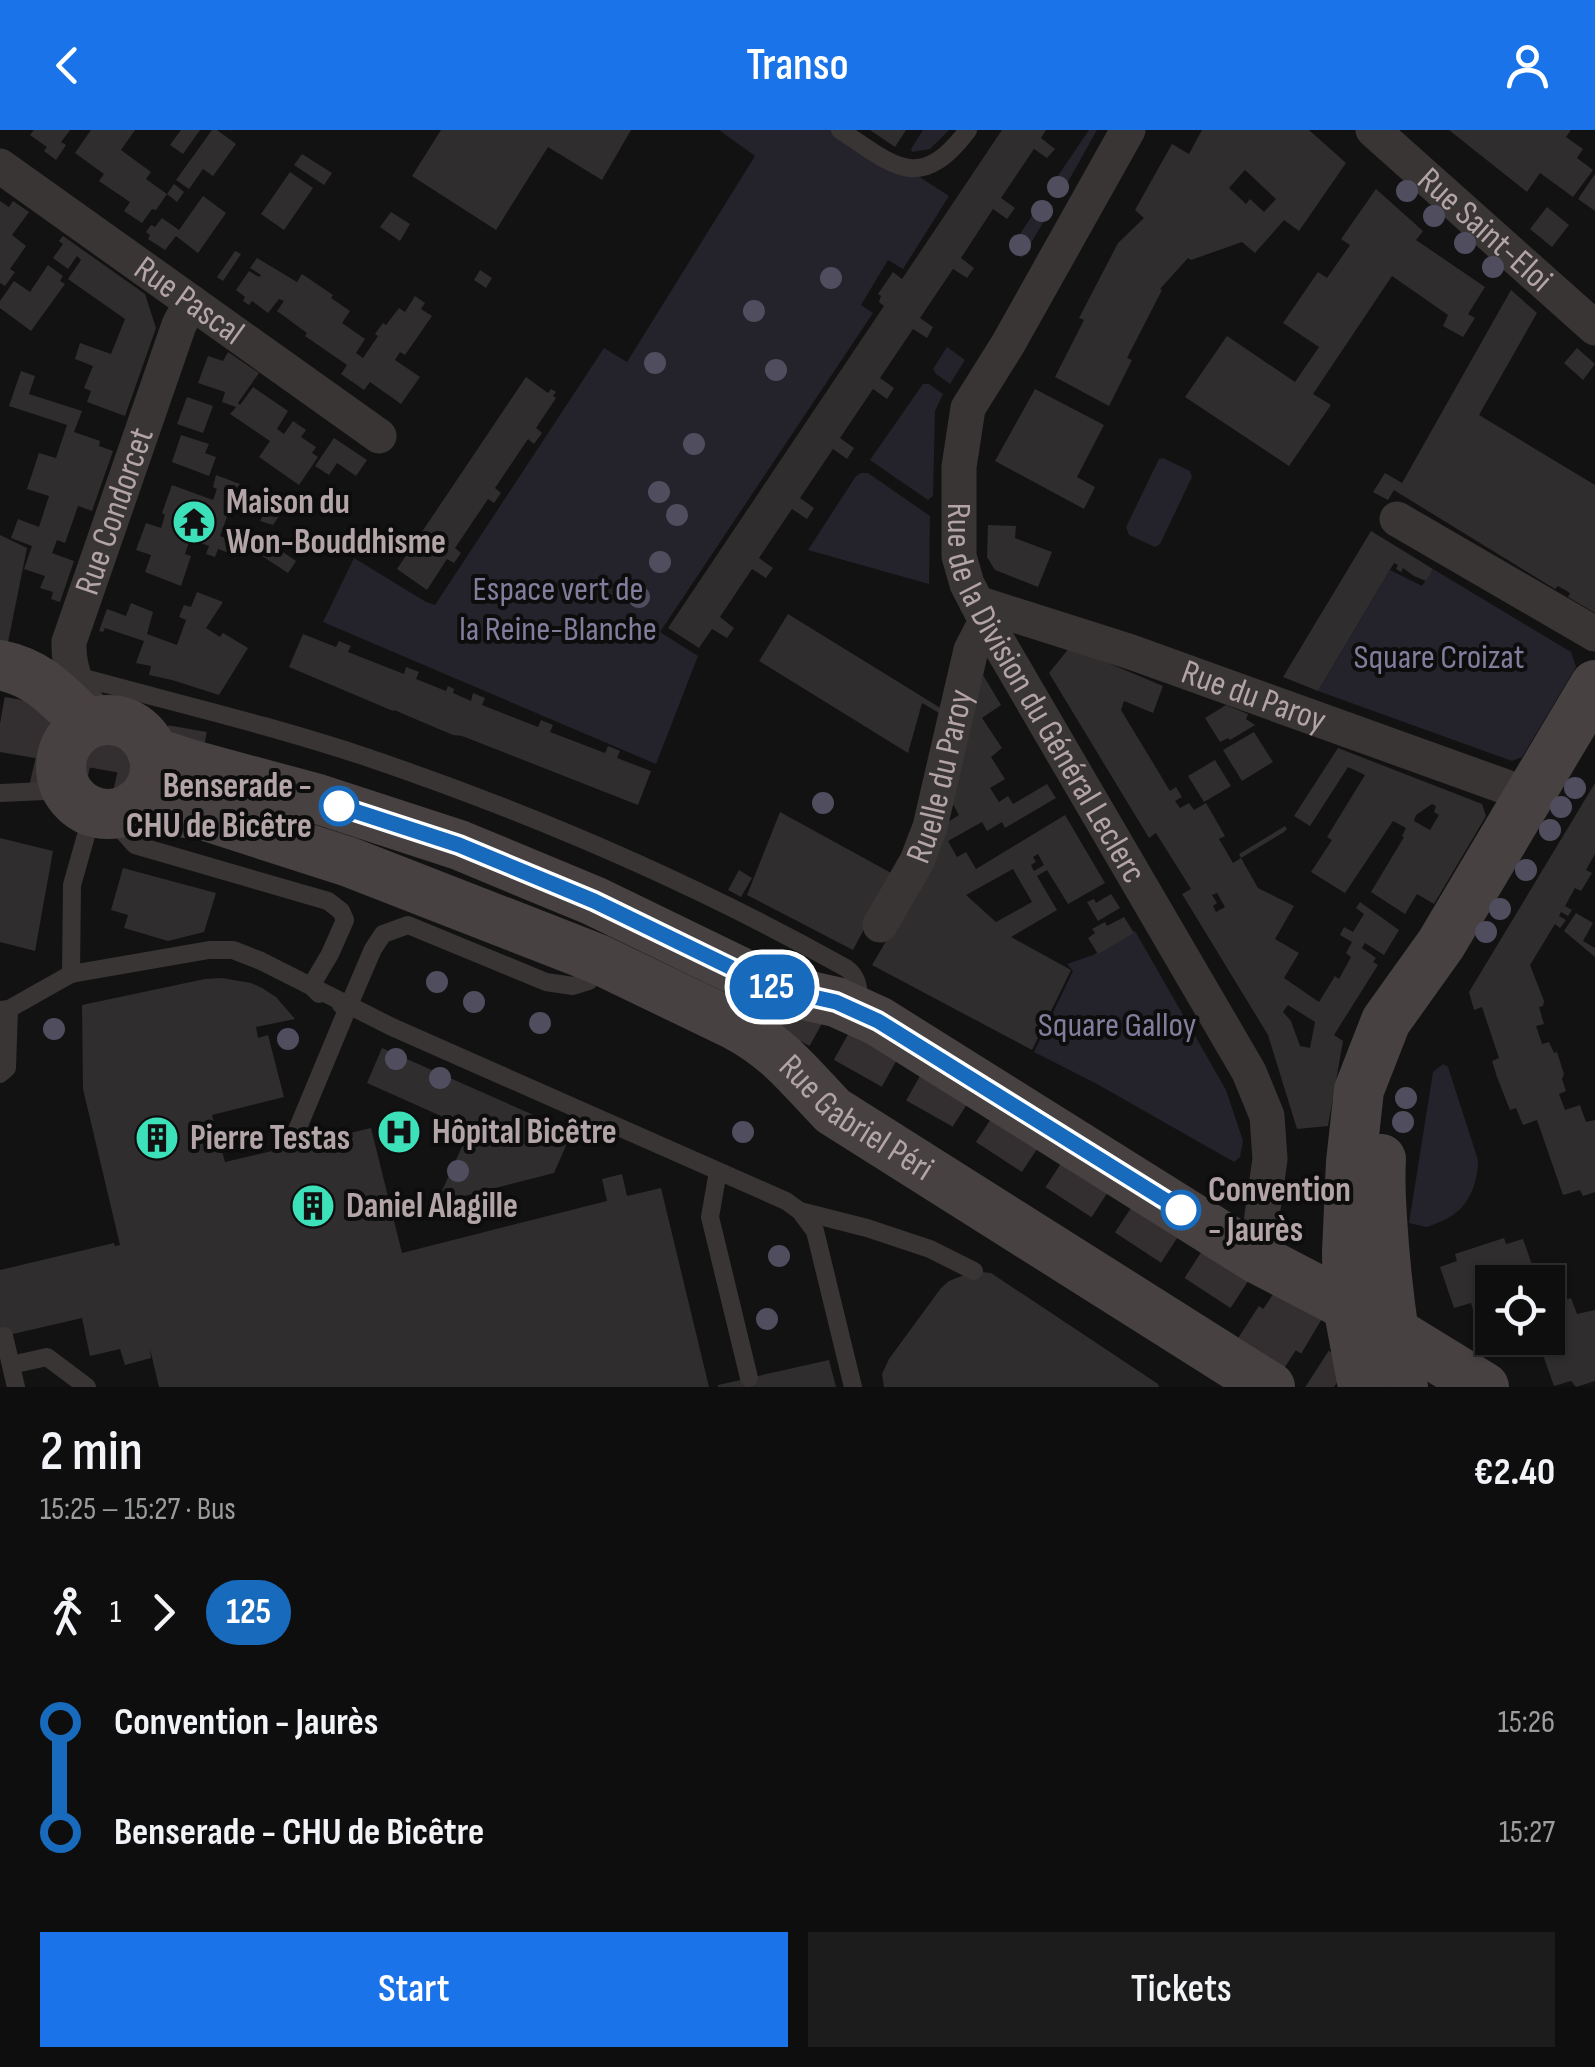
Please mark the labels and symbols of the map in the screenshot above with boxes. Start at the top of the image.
street label: Rue Saint-Eloi [1409,158,1561,301]
street label: Rue Pascal [126,247,252,354]
street label: Rue Condorcet [66,422,163,600]
place label: Maison du Won-Bouddhisme [226,481,446,564]
temple icon: Maison du Won-Bouddhisme [171,499,217,545]
street label: Rue de la Division du Général Leclerc [938,503,1156,891]
park label: Espace vert de la Reine-Blanche [459,568,657,651]
park label: Square Croizat [1354,636,1524,679]
street label: Rue du Paroy [1176,650,1332,742]
street label: Ruelle du Paroy [897,685,983,869]
place label: Benserade - CHU de Bicêtre [126,765,312,848]
marker: Benserade - CHU de Bicêtre [320,787,358,825]
line badge: 125 [714,954,830,1020]
park label: Square Galloy [1038,1004,1196,1047]
street label: Rue Gabriel Péri [770,1045,941,1190]
hospital icon: Hôpital Bicêtre [376,1109,422,1155]
place label: Hôpital Bicêtre [432,1111,617,1154]
building icon: Pierre Testas [134,1115,180,1161]
place label: Pierre Testas [190,1117,350,1160]
place label: Convention - Jaurès [1208,1169,1351,1252]
building icon: Daniel Alagille [290,1183,336,1229]
place label: Daniel Alagille [346,1185,518,1228]
marker: Convention - Jaurès [1162,1191,1200,1229]

